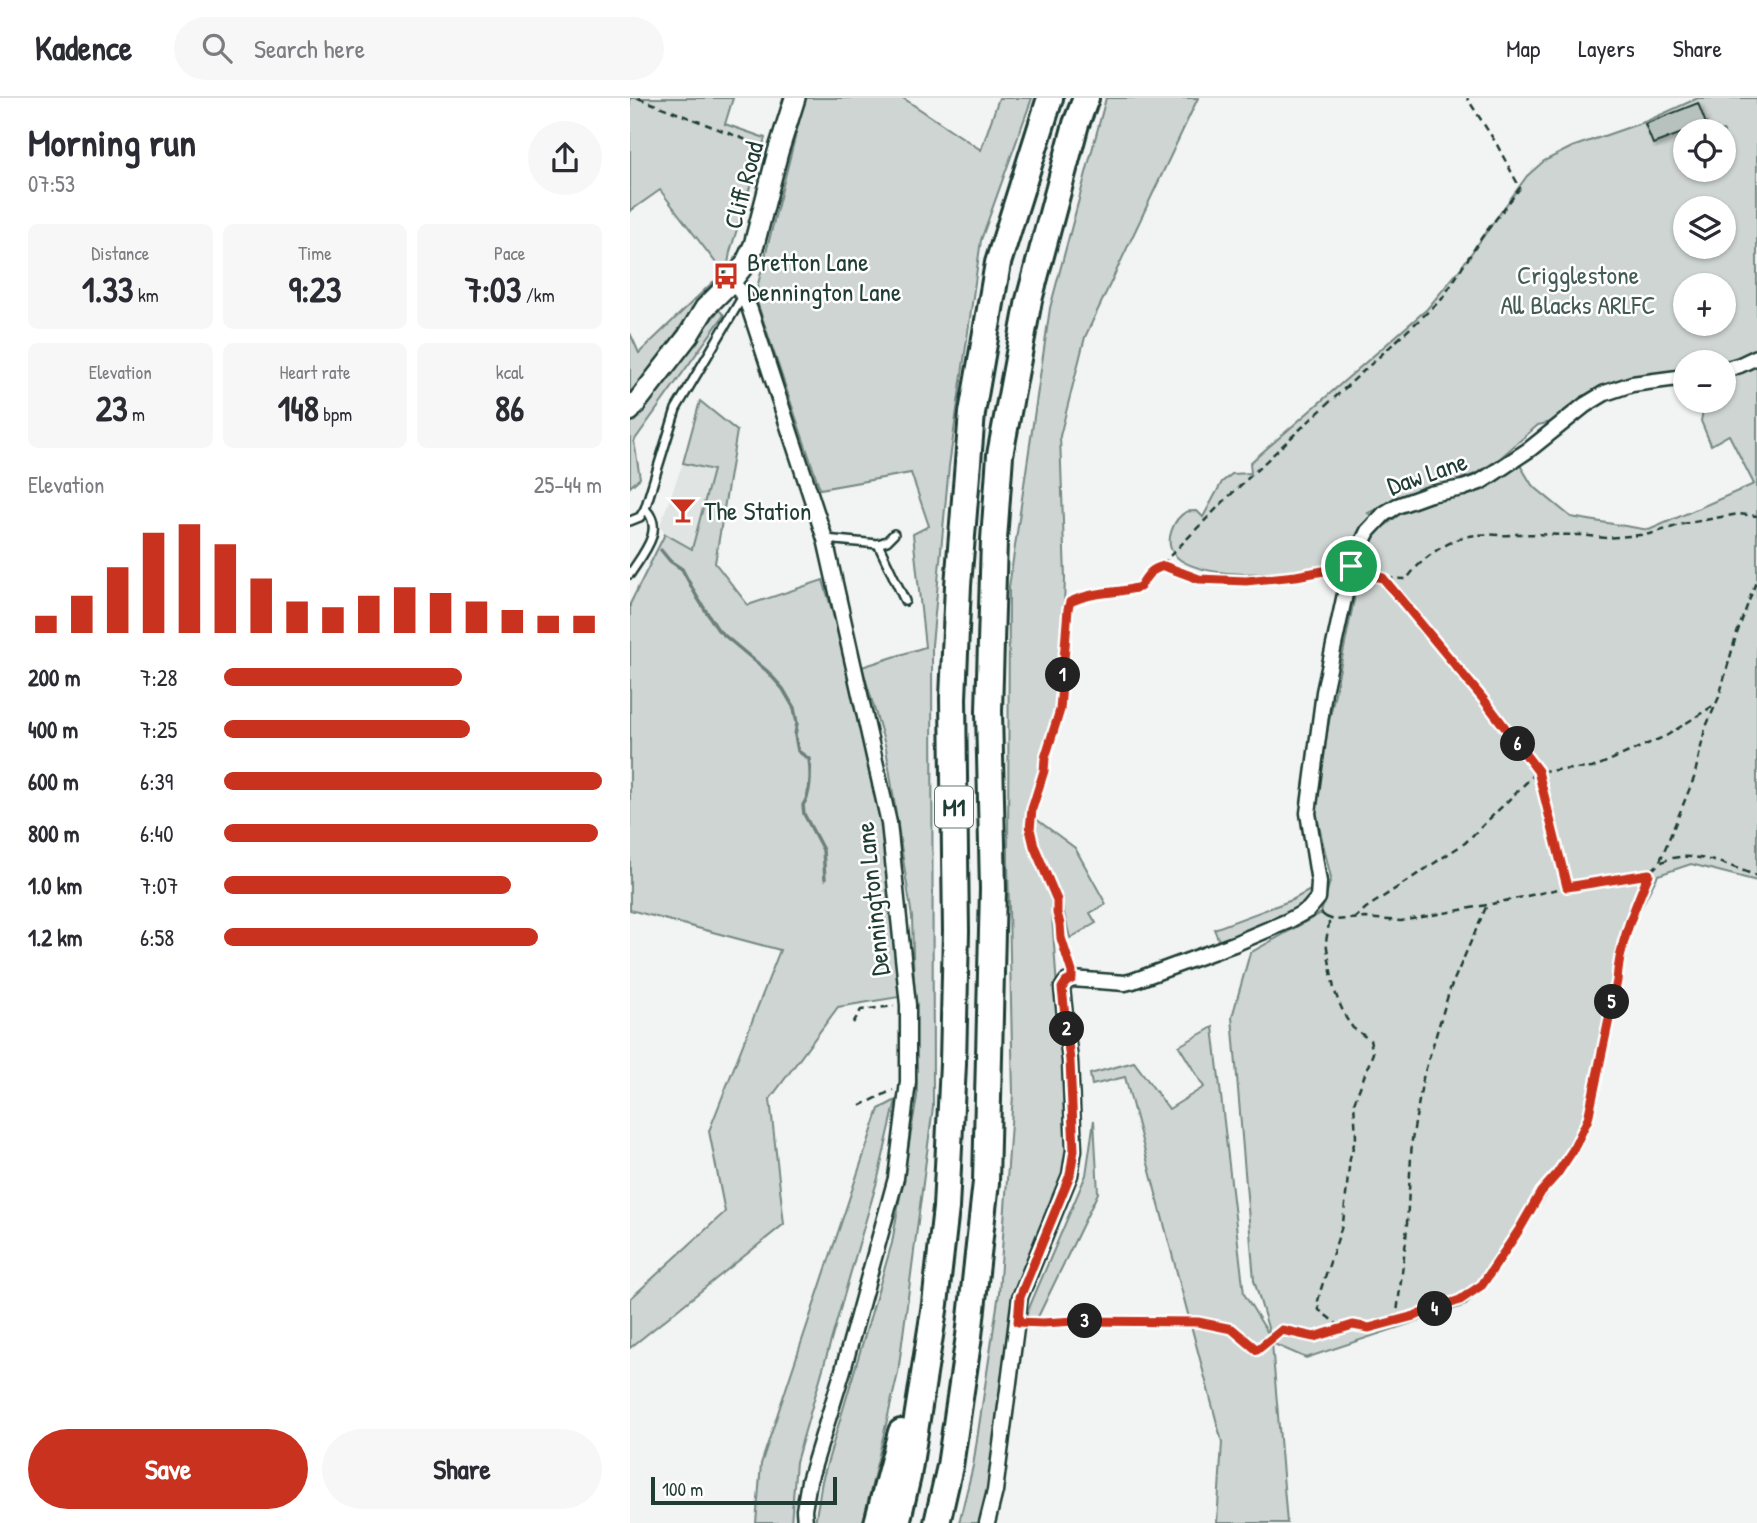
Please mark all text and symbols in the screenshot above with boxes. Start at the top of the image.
search box [174,17,664,80]
text: Kadence [35,26,132,70]
icon: search [198,29,236,67]
text: Search here [254,31,365,66]
text: Map [1506,32,1540,64]
text: Layers [1578,32,1635,64]
text: Share [1673,32,1722,64]
text: Morning run [28,116,196,168]
map controls [1673,119,1736,413]
button: locate [1673,119,1736,182]
button: share [528,121,602,195]
street label: Cliff Road [715,137,771,233]
text: 07:53 [28,168,75,199]
button: layers [1673,196,1736,259]
text: Distance [91,240,149,266]
text: Time [298,240,332,266]
text: Pace [494,240,525,266]
place label: Bretton Lane Dennington Lane [747,244,901,309]
park label: Crigglestone All Blacks ARLFC [1500,257,1656,322]
bus stop icon: Bretton Lane Dennington Lane [711,261,741,291]
text: 1.33 [82,266,134,313]
text: 9:23 [288,266,342,313]
text: 7:03 [465,266,521,313]
button: + [1673,273,1736,336]
text: km [134,282,159,308]
text: /km [521,282,555,308]
button: − [1673,350,1736,413]
text: Elevation [89,359,152,385]
text: Heart rate [280,359,350,385]
text: kcal [496,359,524,385]
text: 23 [96,385,128,432]
text: 148 [278,385,319,432]
text: 86 [495,385,524,432]
text: m [128,401,145,427]
text: bpm [319,401,352,427]
street label: Daw Lane [1382,443,1472,503]
text: Elevation [28,469,104,500]
text: 25–44 m [534,469,602,500]
place label: The Station [704,493,811,528]
bar icon: The Station [668,495,698,525]
pin [1321,536,1381,596]
icon: arrive [1332,547,1370,585]
pin: 1 [1046,658,1080,692]
text: 1 [1059,661,1066,687]
text: 200 m [28,662,80,693]
text: 7:28 [140,662,177,693]
text: 400 m [28,714,78,745]
text: 7:25 [140,714,177,745]
pin: 6 [1500,726,1536,762]
text: 6 [1514,730,1521,756]
text: 600 m [28,766,79,797]
text: 6:39 [140,766,173,797]
road number: M1 [935,786,973,828]
text: 800 m [28,818,80,849]
text: 6:40 [140,818,173,849]
street label: Dennington Lane [847,820,897,978]
text: 1.0 km [28,870,82,901]
text: 7:07 [140,870,178,901]
text: 1.2 km [28,922,83,953]
text: 6:58 [140,922,174,953]
pin: 5 [1594,984,1630,1020]
text: 5 [1607,988,1616,1014]
pin: 2 [1050,1012,1084,1046]
text: 2 [1062,1015,1071,1041]
pin: 4 [1418,1292,1452,1326]
text: 4 [1431,1295,1438,1321]
pin: 3 [1068,1304,1102,1338]
text: 3 [1080,1307,1089,1333]
button: Save [28,1429,308,1509]
button: Share [322,1429,602,1509]
scale bar [651,1474,836,1506]
text: 100 m [662,1476,703,1502]

